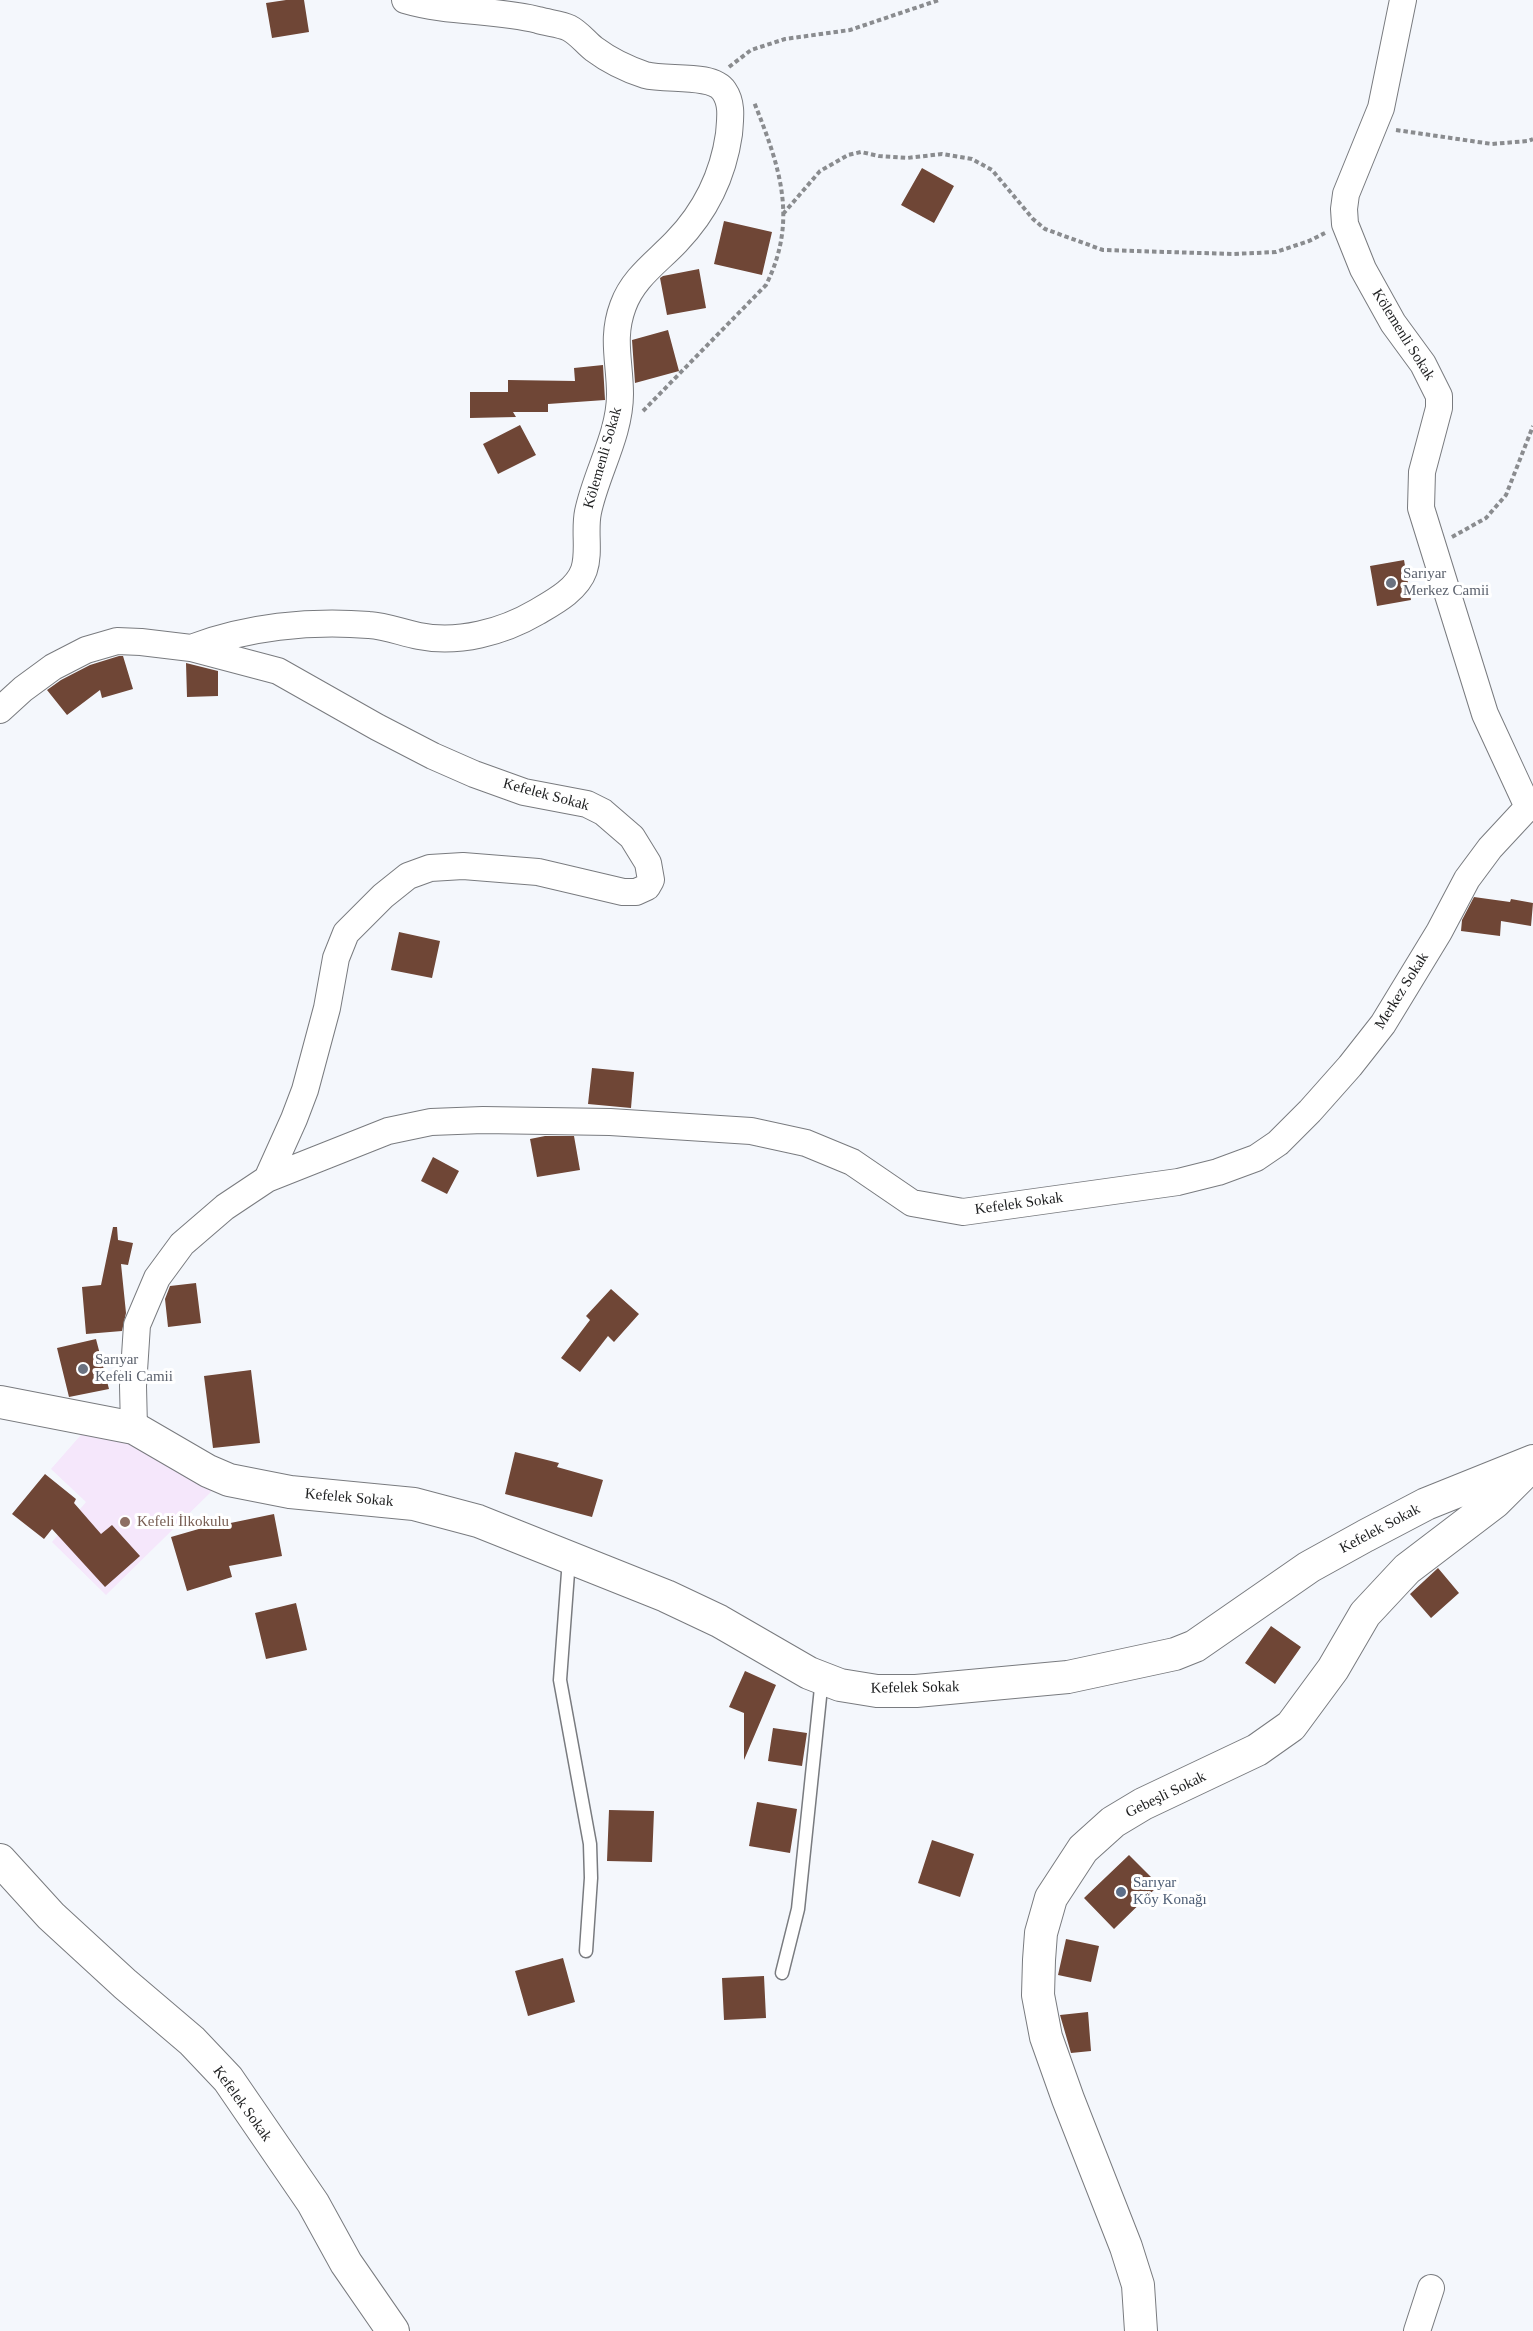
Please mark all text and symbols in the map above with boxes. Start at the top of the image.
street label: Kölemenli Sokak [1368,286,1438,384]
street label: Kölemenli Sokak [580,405,626,511]
place label: Sarıyar Merkez Camii [1403,565,1489,600]
marker: Sarıyar Merkez Camii [1384,576,1398,590]
street label: Kefelek Sokak [501,775,591,815]
street label: Merkez Sokak [1371,949,1433,1033]
street label: Kefelek Sokak [974,1189,1064,1219]
place label: Sarıyar Kefeli Camii [95,1351,173,1386]
marker: Sarıyar Kefeli Camii [76,1362,90,1376]
street label: Kefelek Sokak [304,1485,394,1511]
street label: Kefelek Sokak [1337,1500,1423,1558]
place label: Kefeli İlkokulu [137,1513,229,1531]
marker: Kefeli İlkokulu [118,1515,132,1529]
street label: Kefelek Sokak [870,1678,960,1698]
street label: Gebeşli Sokak [1123,1768,1209,1822]
place label: Sarıyar Köy Konağı [1133,1874,1207,1909]
marker: Sarıyar Köy Konağı [1114,1885,1128,1899]
street label: Kefelek Sokak [209,2063,275,2145]

